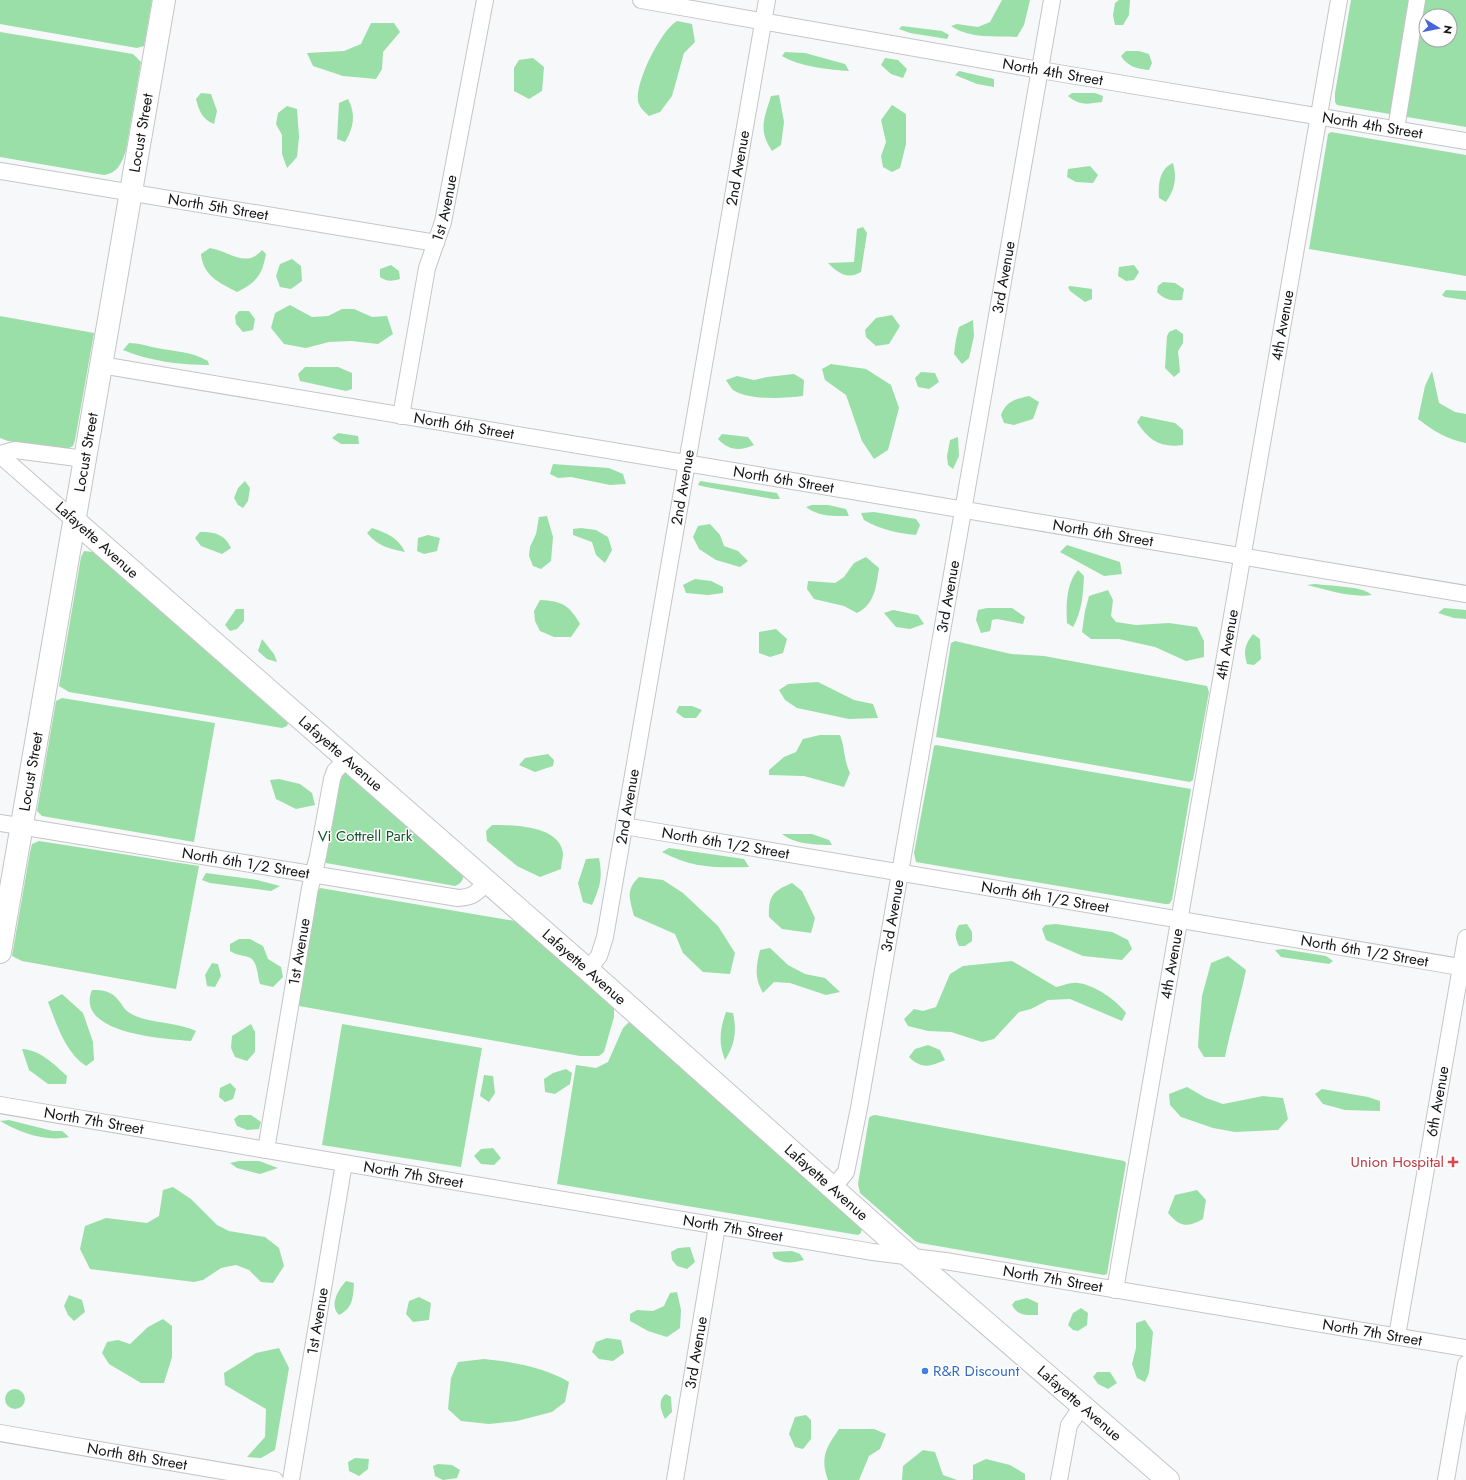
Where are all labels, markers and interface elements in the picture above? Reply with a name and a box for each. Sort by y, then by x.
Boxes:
north arrow [1418,8,1458,48]
text: N [1439,24,1456,35]
street label: North 4th Street [1001,53,1105,91]
street label: Locust Street [123,91,159,174]
street label: North 4th Street [1320,106,1425,145]
street label: 2nd Avenue [721,128,755,208]
street label: 1st Avenue [426,173,463,244]
street label: North 5th Street [166,188,270,226]
street label: 3rd Avenue [987,239,1021,315]
street label: 4th Avenue [1266,288,1299,363]
street label: North 6th Street [412,407,516,445]
street label: Locust Street [68,411,104,494]
street label: 2nd Avenue [665,448,700,527]
street label: North 6th Street [732,460,836,499]
street label: Lafayette Avenue [50,496,144,584]
street label: North 6th Street [1051,514,1155,552]
street label: 3rd Avenue [931,558,965,635]
street label: 4th Avenue [1210,607,1244,682]
street label: Lafayette Avenue [294,710,388,797]
street label: Locust Street [13,730,49,813]
street label: 2nd Avenue [610,767,645,846]
street label: North 6th 1/2 Street [660,822,791,865]
park label: Vi Cottrell Park [318,825,413,847]
street label: North 6th 1/2 Street [180,842,312,885]
street label: North 6th 1/2 Street [980,875,1111,919]
street label: 3rd Avenue [875,878,910,954]
street label: 1st Avenue [283,916,316,987]
street label: Lafayette Avenue [537,924,631,1010]
street label: 4th Avenue [1155,926,1189,1001]
street label: North 6th 1/2 Street [1299,929,1430,973]
street label: 6th Avenue [1421,1064,1455,1139]
street label: North 7th Street [42,1102,146,1140]
street label: Lafayette Avenue [780,1139,873,1226]
place label: Union Hospital [1351,1151,1444,1173]
street label: North 7th Street [362,1155,465,1194]
marker: Union Hospital [1447,1156,1459,1168]
street label: North 7th Street [681,1209,785,1248]
street label: North 7th Street [1001,1260,1105,1298]
street label: 1st Avenue [301,1286,334,1356]
street label: North 7th Street [1321,1313,1424,1352]
street label: 3rd Avenue [679,1315,713,1391]
place label: R&R Discount [933,1360,1020,1382]
street label: Lafayette Avenue [1032,1360,1127,1447]
marker: R&R Discount [920,1366,930,1376]
street label: North 8th Street [85,1437,189,1476]

